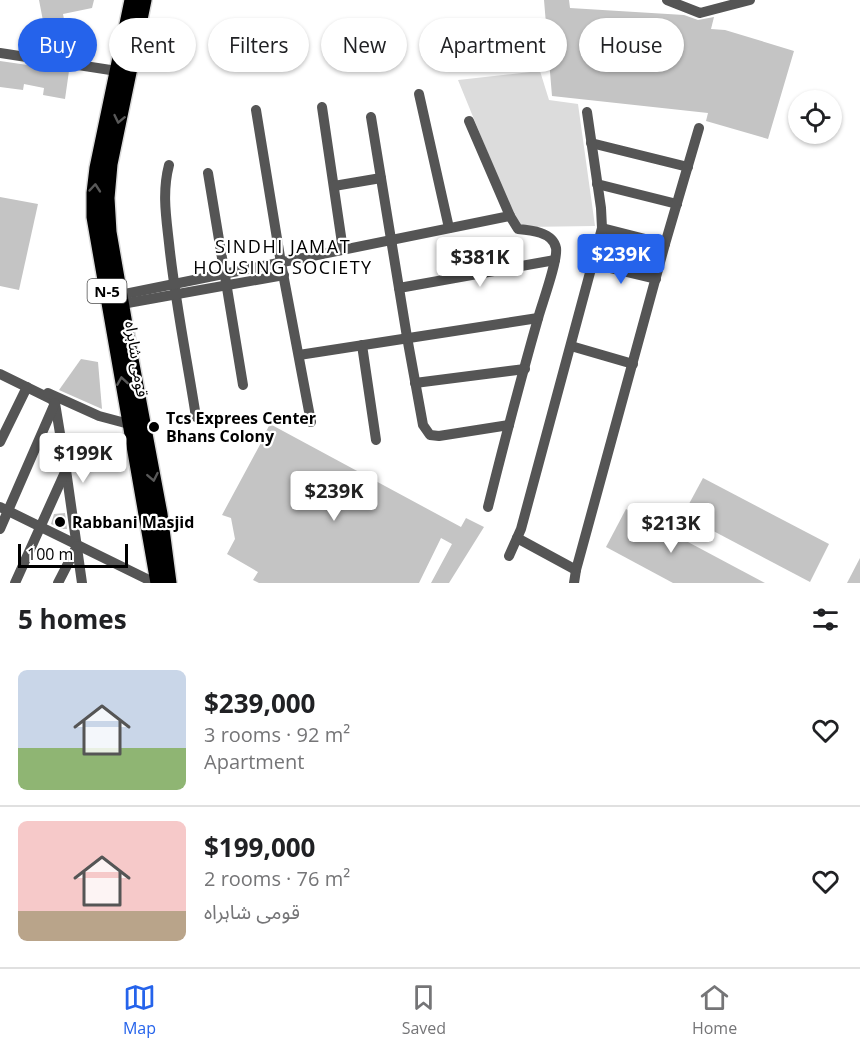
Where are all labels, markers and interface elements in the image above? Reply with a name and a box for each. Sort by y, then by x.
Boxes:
chip: Buy [18,18,97,72]
chip: Rent [109,18,196,72]
chip: Filters [208,18,309,72]
chip: New [321,18,407,72]
chip: Apartment [419,18,567,72]
chip: House [579,18,684,72]
map controls [788,90,842,144]
button: locate [788,90,842,144]
one-way arrow [113,114,126,124]
one-way arrow [88,184,101,193]
district label: SINDHI JAMAT HOUSING SOCIETY [193,234,373,279]
pin: $239K [579,234,663,285]
pin: $381K [438,237,522,288]
text: $239K [591,240,651,267]
text: $381K [450,243,510,270]
road number: N-5 [88,279,126,303]
street label: قومی شاہراہ [120,319,154,399]
one-way arrow [116,376,129,386]
place label: Tcs Exprees Center Bhans Colony [166,407,316,447]
marker: Tcs Exprees Center Bhans Colony [147,420,161,434]
pin: $199K [41,433,125,484]
text: $199K [53,439,113,466]
one-way arrow [146,471,159,481]
pin: $239K [292,471,376,522]
text: $239K [304,477,364,504]
pin: $213K [629,503,713,554]
text: $213K [641,509,701,536]
place label: Rabbani Masjid [72,511,194,533]
marker: Rabbani Masjid [53,515,67,529]
scale bar [18,541,128,568]
text: 100 m [27,543,73,565]
text: 5 homes [18,601,127,637]
icon: filters [809,603,842,636]
text: $239,000 [204,685,315,721]
icon: home [66,694,138,766]
icon: heart [809,714,842,747]
text: 3 rooms · 92 m² [204,721,350,748]
text: Apartment [204,748,304,775]
text: $199,000 [204,829,315,865]
icon: home [66,845,138,917]
text: 2 rooms · 76 m² [204,865,350,892]
icon: heart [809,865,842,898]
text: قومی شاہراہ [204,898,300,925]
tab: Map [123,981,156,1039]
tab: Saved [402,981,446,1039]
tab: Home [692,981,737,1039]

